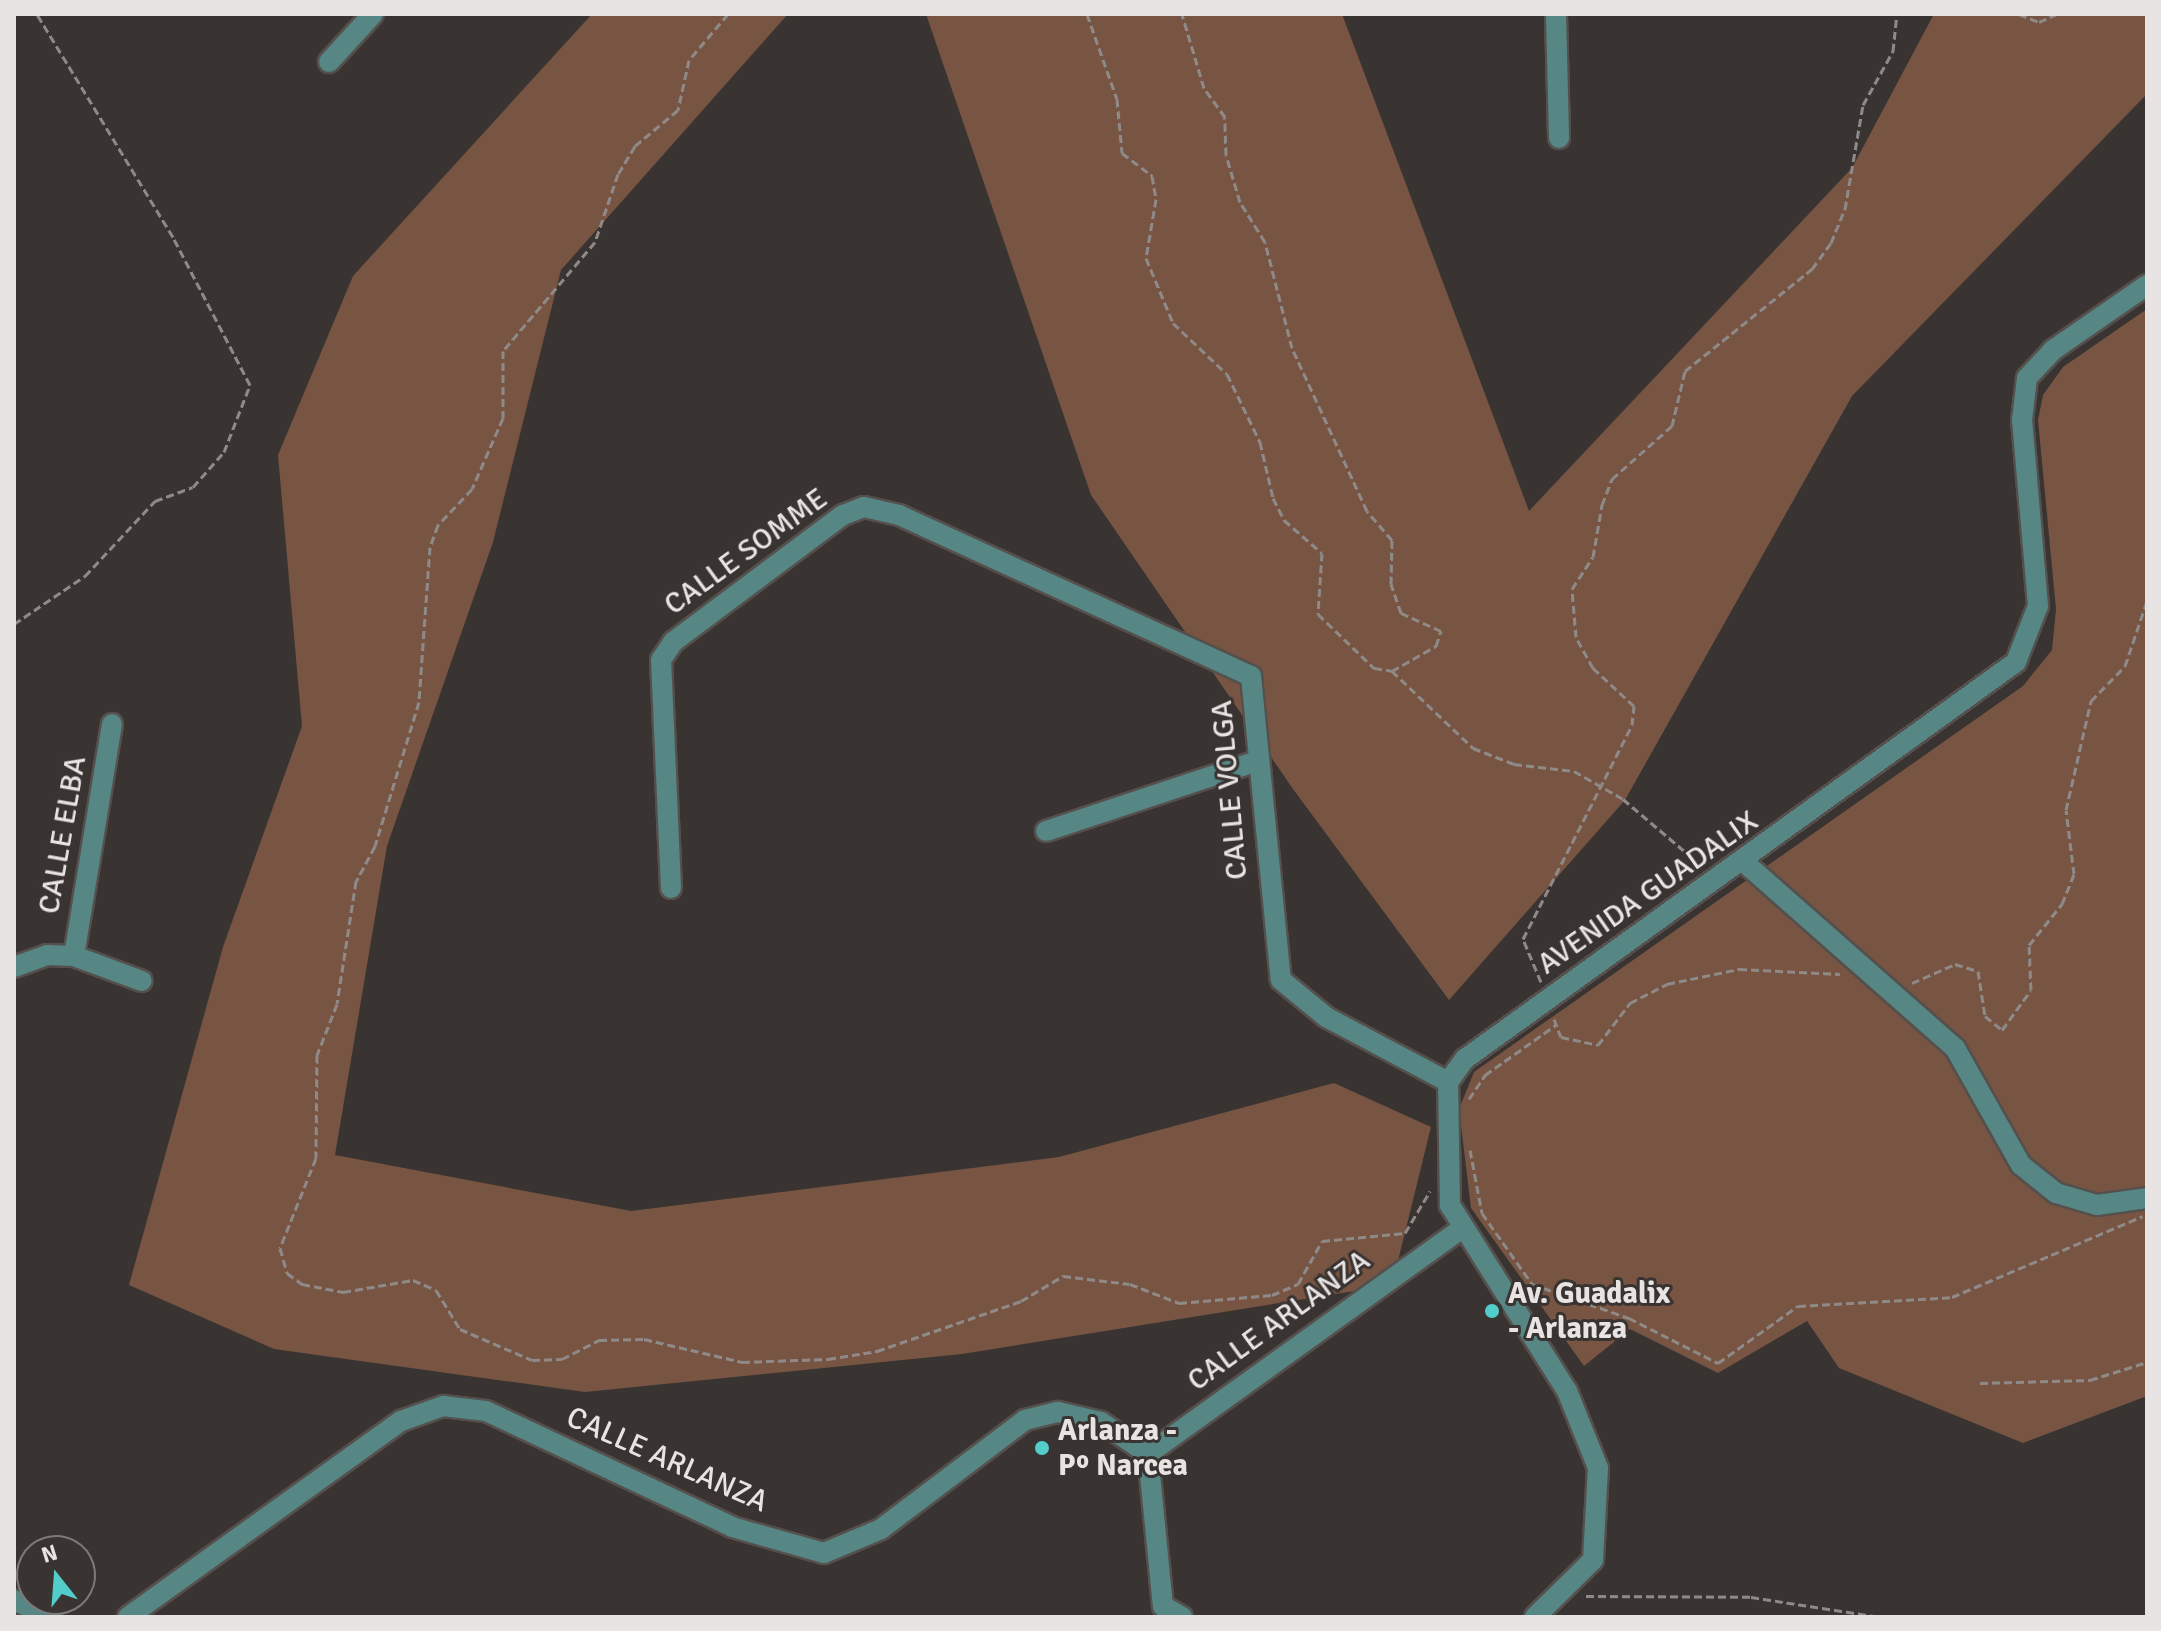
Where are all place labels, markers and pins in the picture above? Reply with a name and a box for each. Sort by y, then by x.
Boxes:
place label: Av. Guadalix - Arlanza [1508,1276,1670,1346]
marker: Av. Guadalix - Arlanza [1483,1302,1501,1320]
place label: Arlanza - Pº Narcea [1058,1413,1188,1484]
marker: Arlanza - Pº Narcea [1033,1439,1051,1457]

